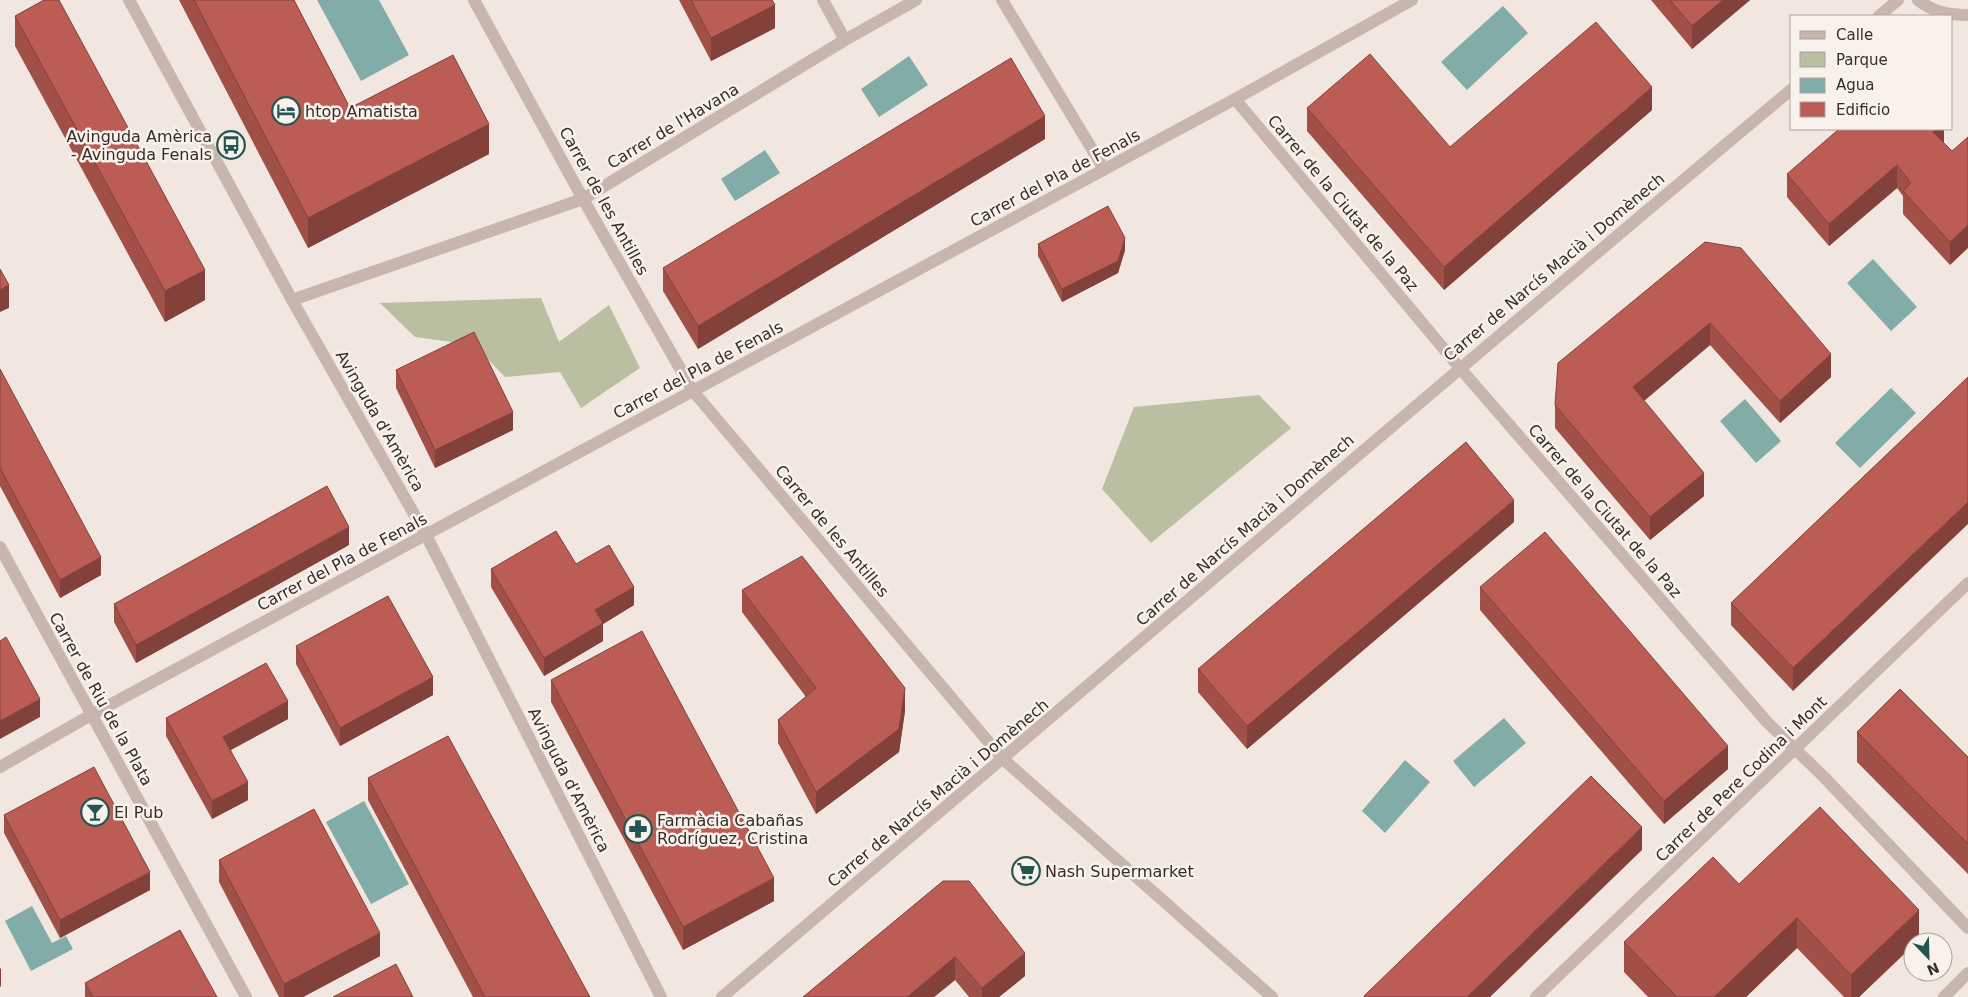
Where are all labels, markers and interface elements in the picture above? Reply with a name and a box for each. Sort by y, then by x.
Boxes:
legend [1790,15,1953,130]
text: Calle [1836,26,1873,44]
text: Parque [1836,51,1888,69]
text: Agua [1836,76,1874,94]
street label: Carrer de l'Havana [604,79,742,173]
hotel icon: htop Amatista [271,96,301,126]
text: Edificio [1836,101,1890,119]
place label: htop Amatista [305,102,418,121]
street label: Carrer de la Ciutat de la Paz [1264,111,1422,295]
street label: Carrer de les Antilles [555,124,653,278]
street label: Carrer del Pla de Fenals [967,125,1143,231]
place label: Avinguda Amèrica - Avinguda Fenals [67,127,212,164]
bus stop icon: Avinguda Amèrica - Avinguda Fenals [216,130,246,160]
street label: Carrer de Narcís Macià i Domènech [1440,169,1668,365]
street label: Carrer del Pla de Fenals [610,317,786,423]
street label: Avinguda d'Amèrica [332,347,428,495]
street label: Carrer de la Ciutat de la Paz [1524,420,1686,602]
street label: Carrer de Narcís Macià i Domènech [1132,430,1358,630]
street label: Carrer de les Antilles [771,461,893,601]
street label: Carrer del Pla de Fenals [254,509,430,615]
street label: Carrer de Riu de la Plata [45,609,157,789]
street label: Carrer de Pere Codina i Mont [1652,692,1830,866]
street label: Carrer de Narcís Macià i Domènech [824,695,1052,891]
street label: Avinguda d'Amèrica [524,704,614,856]
bar icon: El Pub [80,797,110,827]
place label: El Pub [114,803,163,822]
place label: Farmàcia Cabañas Rodríguez, Cristina [657,811,808,848]
pharmacy icon: Farmàcia Cabañas Rodríguez, Cristina [623,814,653,844]
supermarket icon: Nash Supermarket [1011,856,1041,886]
place label: Nash Supermarket [1045,862,1194,881]
north arrow [1903,932,1953,982]
text: N [1925,959,1942,979]

